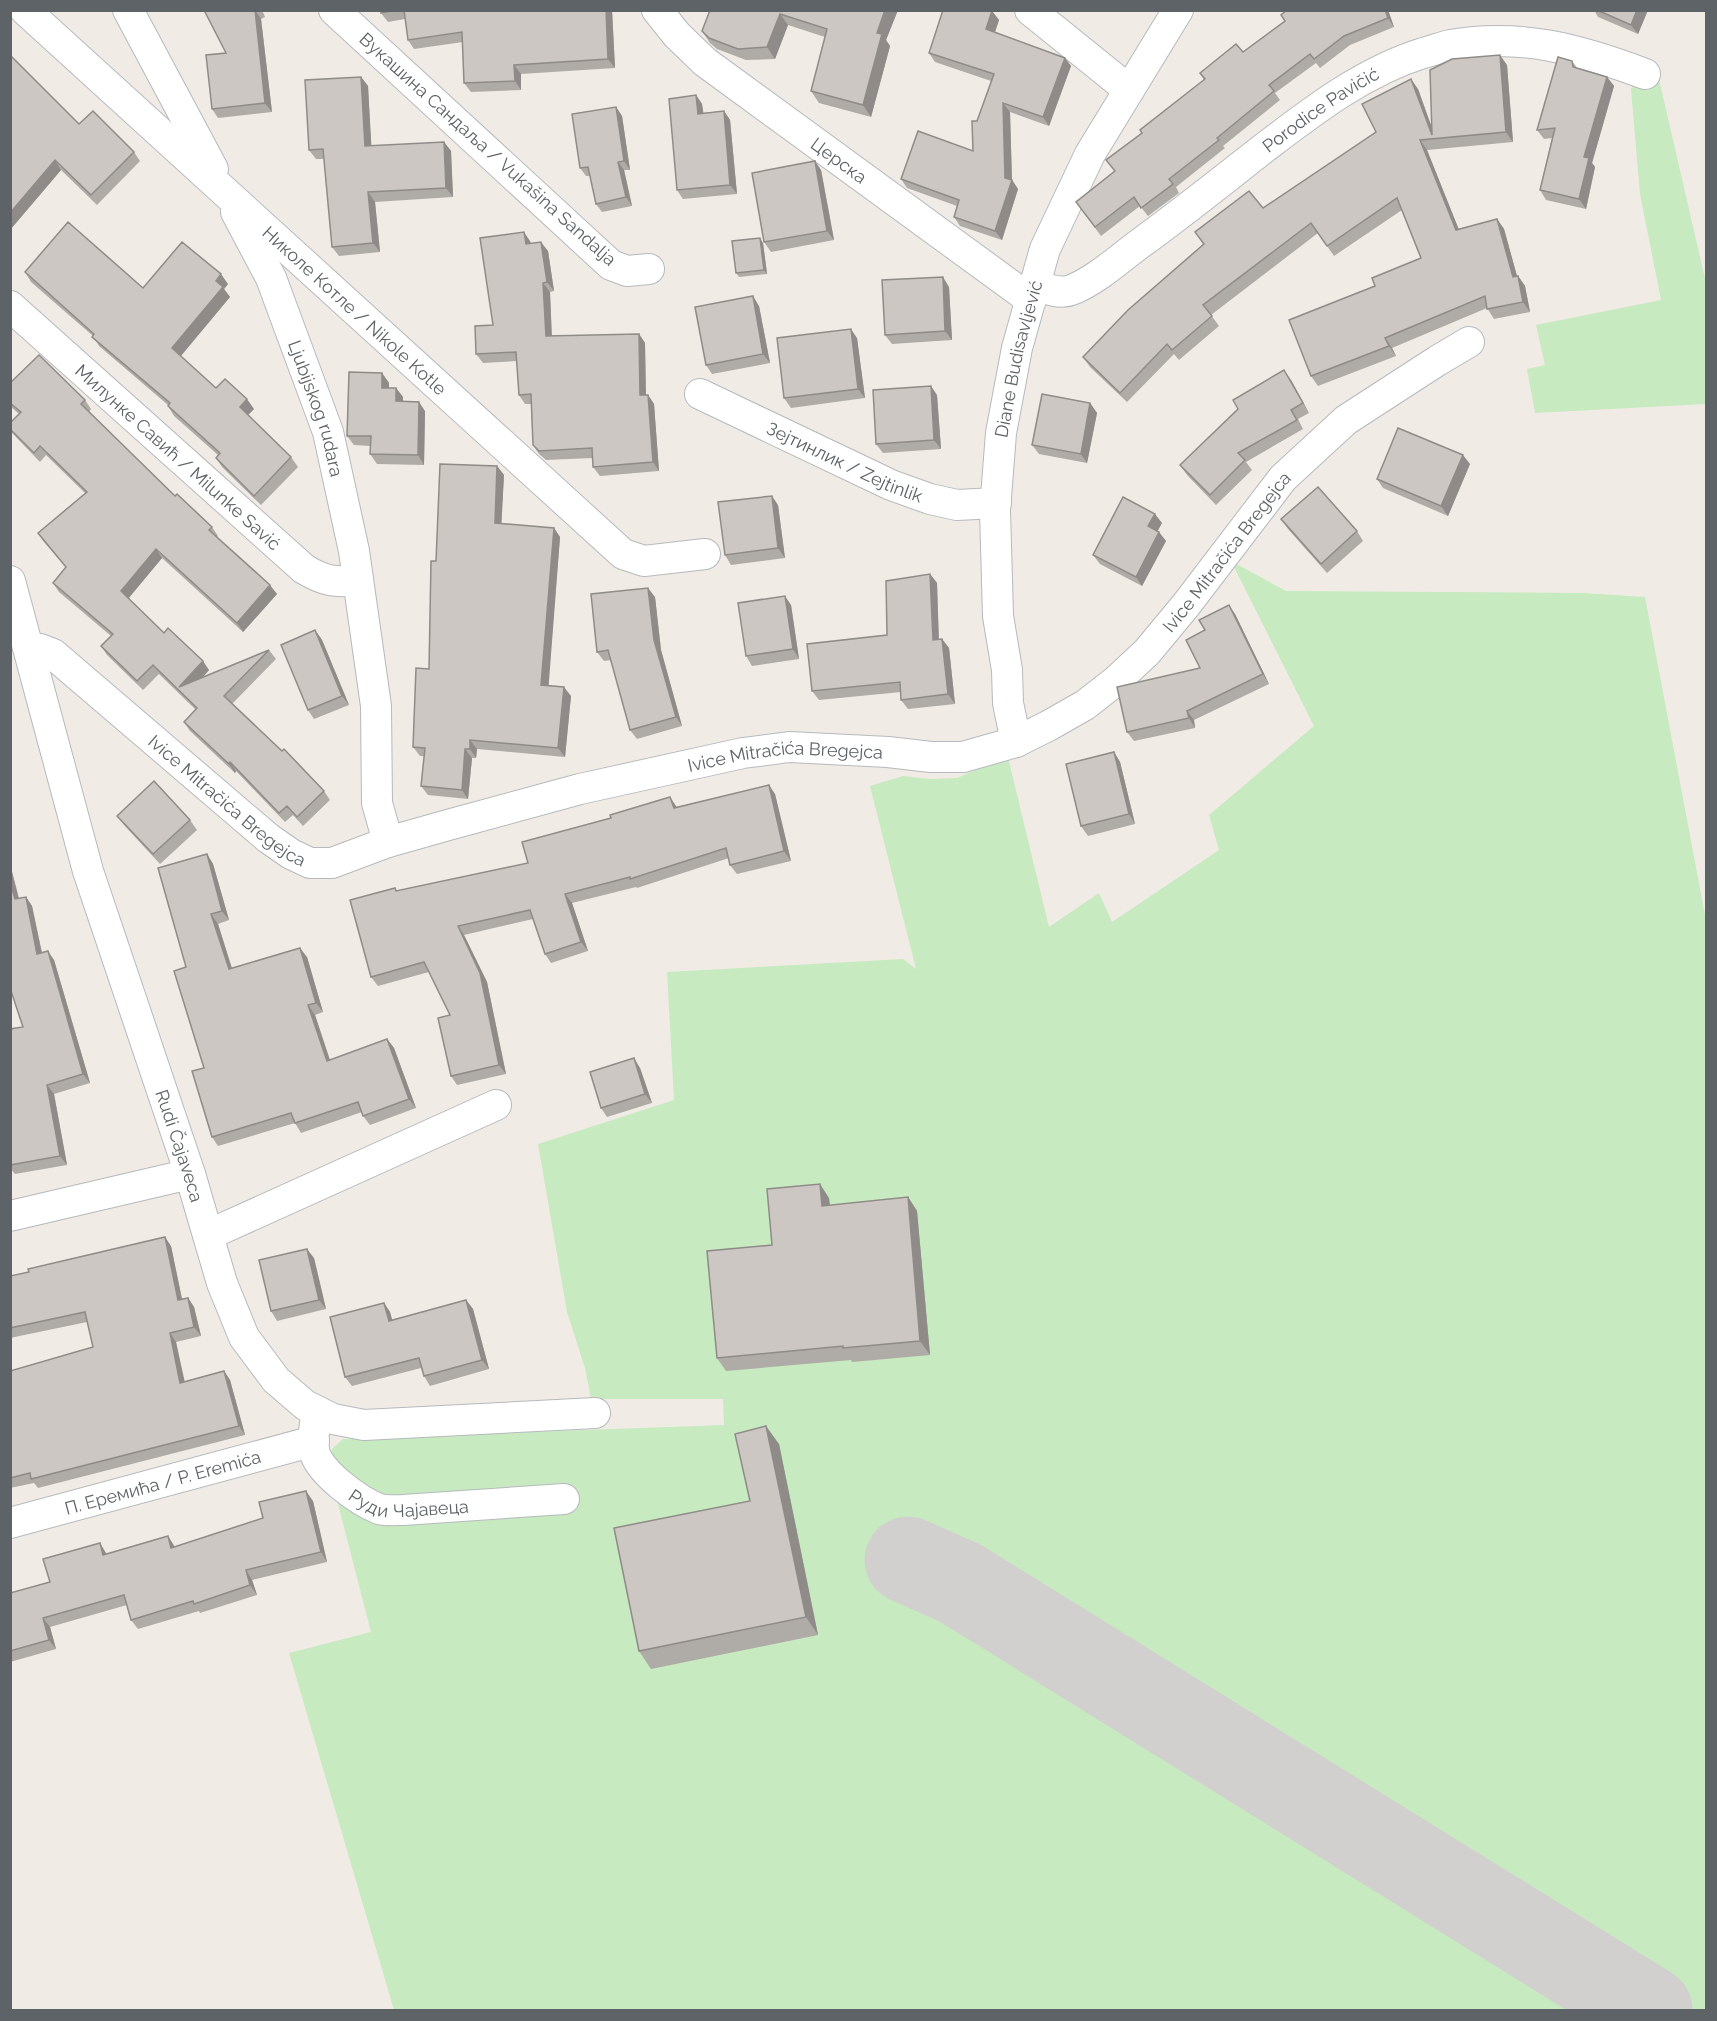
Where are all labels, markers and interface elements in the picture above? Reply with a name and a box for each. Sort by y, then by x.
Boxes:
street label: Вукашина Сандаља / Vukašina Sandalja [355,28,621,270]
street label: Porodice Pavičić [1258,62,1382,156]
street label: Церска [807,133,871,187]
street label: Николе Котле / Nikole Kotle [259,221,451,399]
street label: Diane Budisavljević [990,278,1046,439]
street label: Ljubijskog rudara [284,337,348,479]
street label: Милунке Савић / Milunke Savić [72,359,285,554]
street label: Зејтинлик / Zejtinlik [764,417,926,506]
street label: Ivice Mitračića Bregejca [1158,466,1294,636]
street label: Ivice Mitračića Bregejca [144,730,309,870]
street label: Ivice Mitračića Bregejca [686,736,884,775]
street label: Rudi Čajaveca [152,1087,208,1204]
street label: П. Еремића / P. Eremića [62,1445,263,1518]
street label: Руди Чајавеца [345,1484,469,1521]

